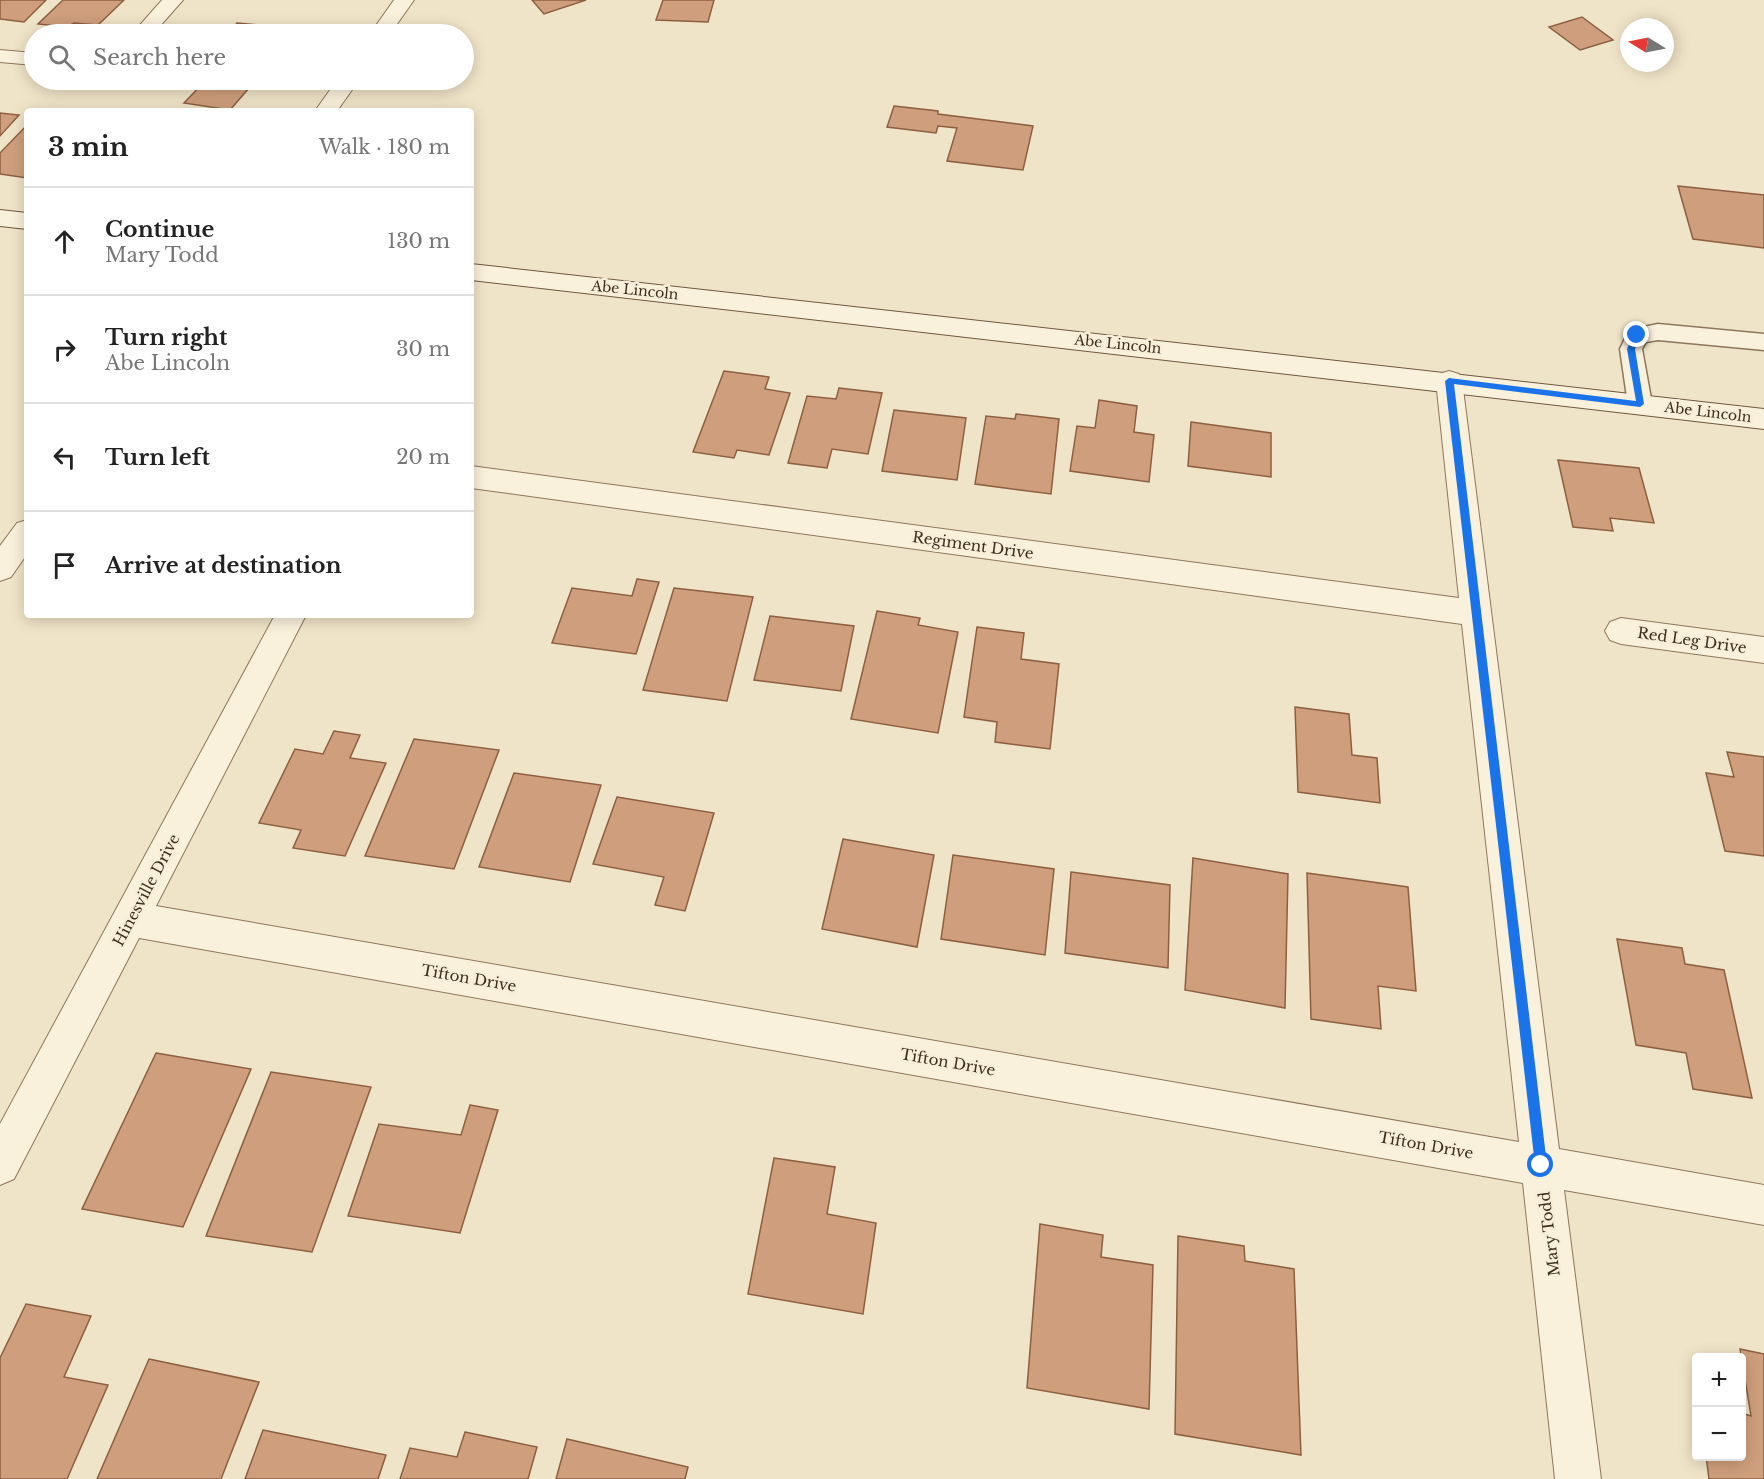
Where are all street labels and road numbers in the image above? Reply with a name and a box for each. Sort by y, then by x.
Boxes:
street label: Abe Lincoln [590,276,680,304]
street label: Abe Lincoln [1073,330,1163,358]
street label: Abe Lincoln [1663,398,1753,426]
street label: Regiment Drive [911,527,1035,563]
street label: Red Leg Drive [1636,623,1748,657]
street label: Hinesville Drive [108,831,184,949]
street label: Tifton Drive [420,960,518,996]
street label: Tifton Drive [899,1044,997,1080]
street label: Tifton Drive [1377,1127,1475,1163]
street label: Mary Todd [1534,1191,1564,1277]

